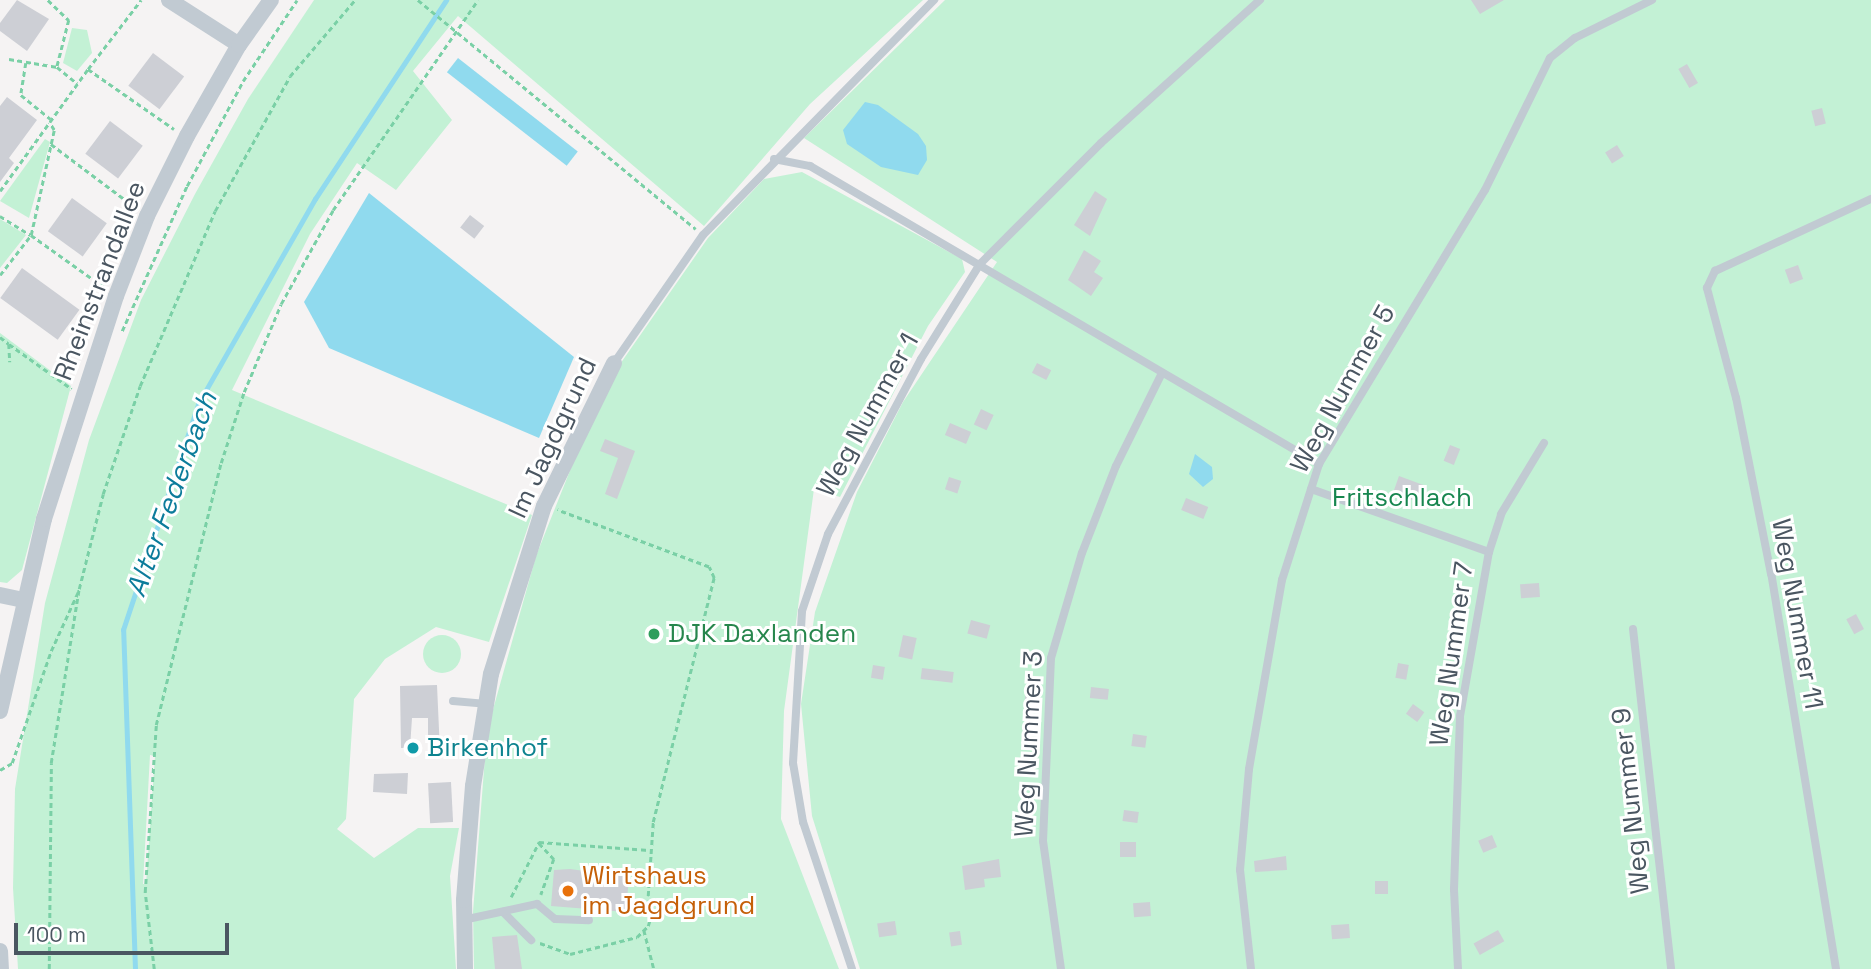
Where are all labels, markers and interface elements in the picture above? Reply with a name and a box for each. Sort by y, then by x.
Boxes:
street label: Rheinstrandallee [48,177,152,385]
street label: Weg Nummer 5 [1284,300,1402,478]
street label: Weg Nummer 1 [810,328,926,502]
street label: Im Jagdgrund [502,353,604,523]
water label: Alter Federbach [118,387,224,601]
park label: Fritschlach [1332,482,1472,514]
street label: Weg Nummer 11 [1765,516,1829,712]
street label: Weg Nummer 7 [1424,560,1480,748]
place label: DJK Daxlanden [668,618,856,650]
marker: DJK Daxlanden [646,626,662,642]
street label: Weg Nummer 3 [1009,650,1049,838]
street label: Weg Nummer 9 [1606,706,1656,896]
place label: Birkenhof [427,732,548,764]
marker: Birkenhof [405,740,421,756]
place label: Wirtshaus im Jagdgrund [582,860,755,922]
marker: Wirtshaus im Jagdgrund [560,883,576,899]
scale bar [18,909,233,953]
text: 100 m [27,921,86,948]

